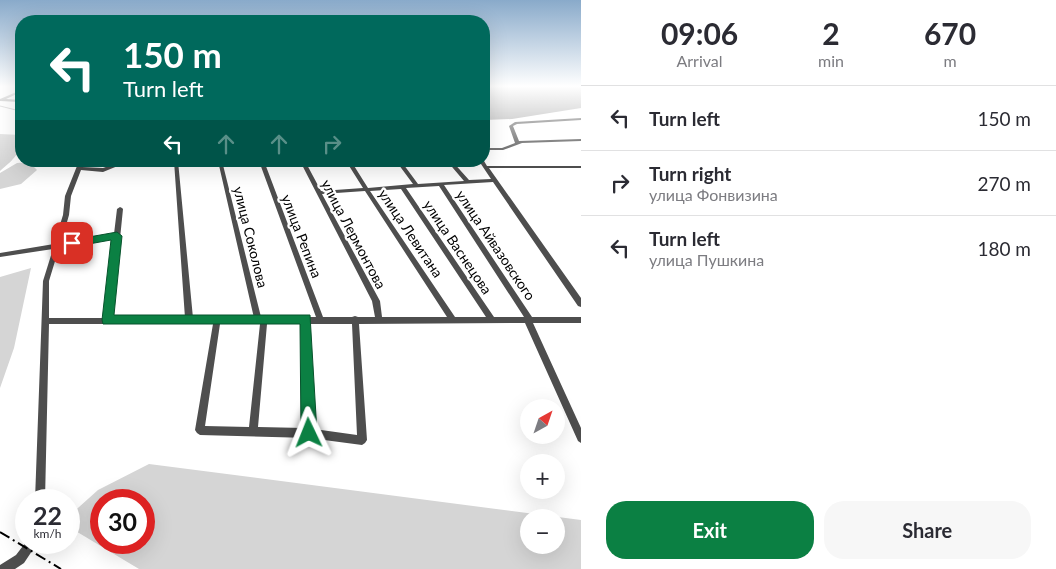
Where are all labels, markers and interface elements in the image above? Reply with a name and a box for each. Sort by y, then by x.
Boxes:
text: 09:06 [661,15,738,51]
text: 2 [822,15,840,51]
text: 670 [924,15,976,51]
text: 150 m [123,33,222,75]
icon: left [40,35,105,100]
text: Arrival [676,51,723,70]
text: min [818,51,844,70]
text: m [943,51,957,70]
text: Turn left [123,75,204,102]
icon: left [606,104,634,132]
text: Turn left [649,107,720,130]
text: 150 m [977,107,1031,130]
icon: left [159,130,187,158]
icon: ahead [212,130,240,158]
icon: ahead [265,130,293,158]
icon: right [318,130,346,158]
text: Turn right [649,162,731,185]
icon: right [606,169,634,197]
text: 270 m [977,172,1031,195]
street label: улица Лермонтова [318,176,390,292]
street label: улица Соколова [230,185,272,289]
text: улица Фонвизина [649,185,778,204]
street label: улица Левитана [375,186,447,280]
street label: улица Айвазовского [453,187,539,303]
street label: улица Репина [278,192,326,280]
street label: улица Васнецова [420,197,496,297]
pin [51,222,93,264]
text: Turn left [649,227,720,250]
icon: arrive [58,229,86,257]
icon: left [606,234,634,262]
text: 180 m [977,237,1031,260]
text: улица Пушкина [649,250,764,269]
north arrow [520,399,565,444]
map controls [520,399,565,554]
position arrow [282,406,334,458]
button: + [520,454,565,499]
speed limit sign: 30 [90,489,155,554]
text: 22 [33,500,62,530]
button: Exit [606,501,814,559]
button: Share [824,501,1031,559]
button: − [520,509,565,554]
text: km/h [33,526,62,541]

